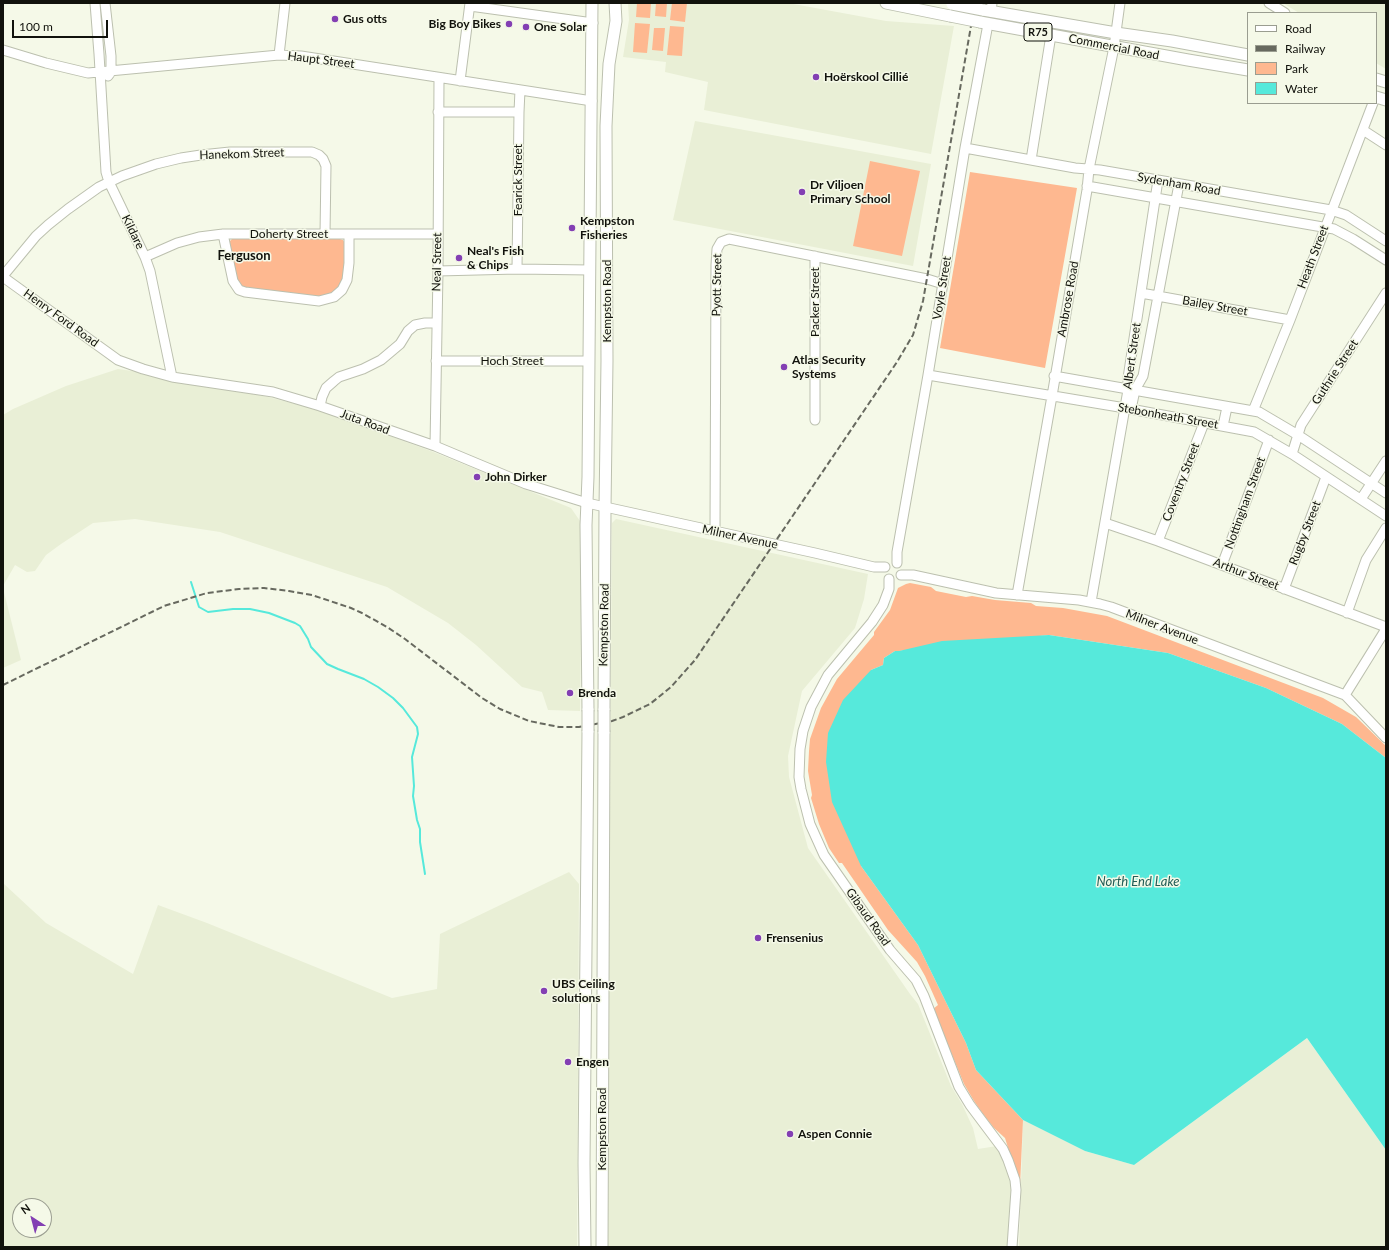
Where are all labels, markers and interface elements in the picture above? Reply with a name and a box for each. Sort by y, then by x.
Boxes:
scale bar [14,12,110,38]
place label: Gus otts [343,12,387,26]
legend [1247,12,1377,104]
marker: Gus otts [330,14,340,24]
place label: Big Boy Bikes [429,17,501,31]
text: 100 m [19,19,53,34]
marker: Big Boy Bikes [504,19,514,29]
place label: One Solar [534,20,587,34]
text: Road [1285,21,1312,36]
marker: One Solar [521,22,531,32]
road number: R75 [1024,23,1052,41]
street label: Commercial Road [1067,31,1161,63]
text: Railway [1285,41,1325,56]
street label: Haupt Street [287,49,355,71]
text: Park [1285,61,1308,76]
place label: Hoërskool Cillié [824,70,908,84]
marker: Hoërskool Cillié [811,72,821,82]
text: Water [1285,81,1318,96]
street label: Fearick Street [511,144,525,216]
street label: Hanekom Street [199,145,285,163]
street label: Sydenham Road [1136,170,1222,198]
place label: Dr Viljoen Primary School [810,178,891,206]
marker: Dr Viljoen Primary School [797,187,807,197]
street label: Kildare [118,212,148,252]
place label: Kempston Fisheries [580,214,634,242]
marker: Kempston Fisheries [567,223,577,233]
street label: Heath Street [1294,223,1332,291]
street label: Doherty Street [250,227,328,241]
street label: Neal Street [429,232,445,292]
place label: Neal's Fish & Chips [467,244,524,272]
district label: Ferguson [217,248,271,264]
marker: Neal's Fish & Chips [454,253,464,263]
street label: Pyott Street [709,253,725,317]
street label: Voyle Street [930,255,954,321]
street label: Kempston Road [600,259,614,343]
street label: Ambrose Road [1054,260,1082,338]
street label: Packer Street [808,267,822,337]
street label: Henry Ford Road [21,286,101,350]
street label: Bailey Street [1181,293,1249,319]
street label: Albert Street [1120,322,1144,390]
street label: Guthrie Street [1309,337,1361,407]
place label: Atlas Security Systems [792,353,866,381]
street label: Hoch Street [481,354,543,368]
marker: Atlas Security Systems [779,362,789,372]
street label: Stebonheath Street [1117,400,1219,432]
street label: Juta Road [338,406,392,438]
street label: Coventry Street [1159,441,1203,523]
street label: Nottingham Street [1222,455,1268,551]
place label: John Dirker [485,470,547,484]
marker: John Dirker [472,472,482,482]
street label: Rugby Street [1286,499,1324,567]
street label: Milner Avenue [701,522,779,552]
street label: Arthur Street [1211,555,1281,593]
street label: Kempston Road [596,583,612,667]
street label: Milner Avenue [1123,606,1201,648]
place label: Brenda [578,686,616,700]
marker: Brenda [565,688,575,698]
water label: North End Lake [1097,874,1179,890]
street label: Gibaud Road [843,885,893,949]
place label: Frensenius [766,931,823,945]
marker: Frensenius [753,933,763,943]
place label: UBS Ceiling solutions [552,977,615,1005]
marker: UBS Ceiling solutions [539,986,549,996]
place label: Engen [576,1055,609,1069]
marker: Engen [563,1057,573,1067]
street label: Kempston Road [595,1087,609,1171]
place label: Aspen Connie [798,1127,872,1141]
marker: Aspen Connie [785,1129,795,1139]
north arrow [12,1198,52,1238]
text: N [18,1201,32,1216]

